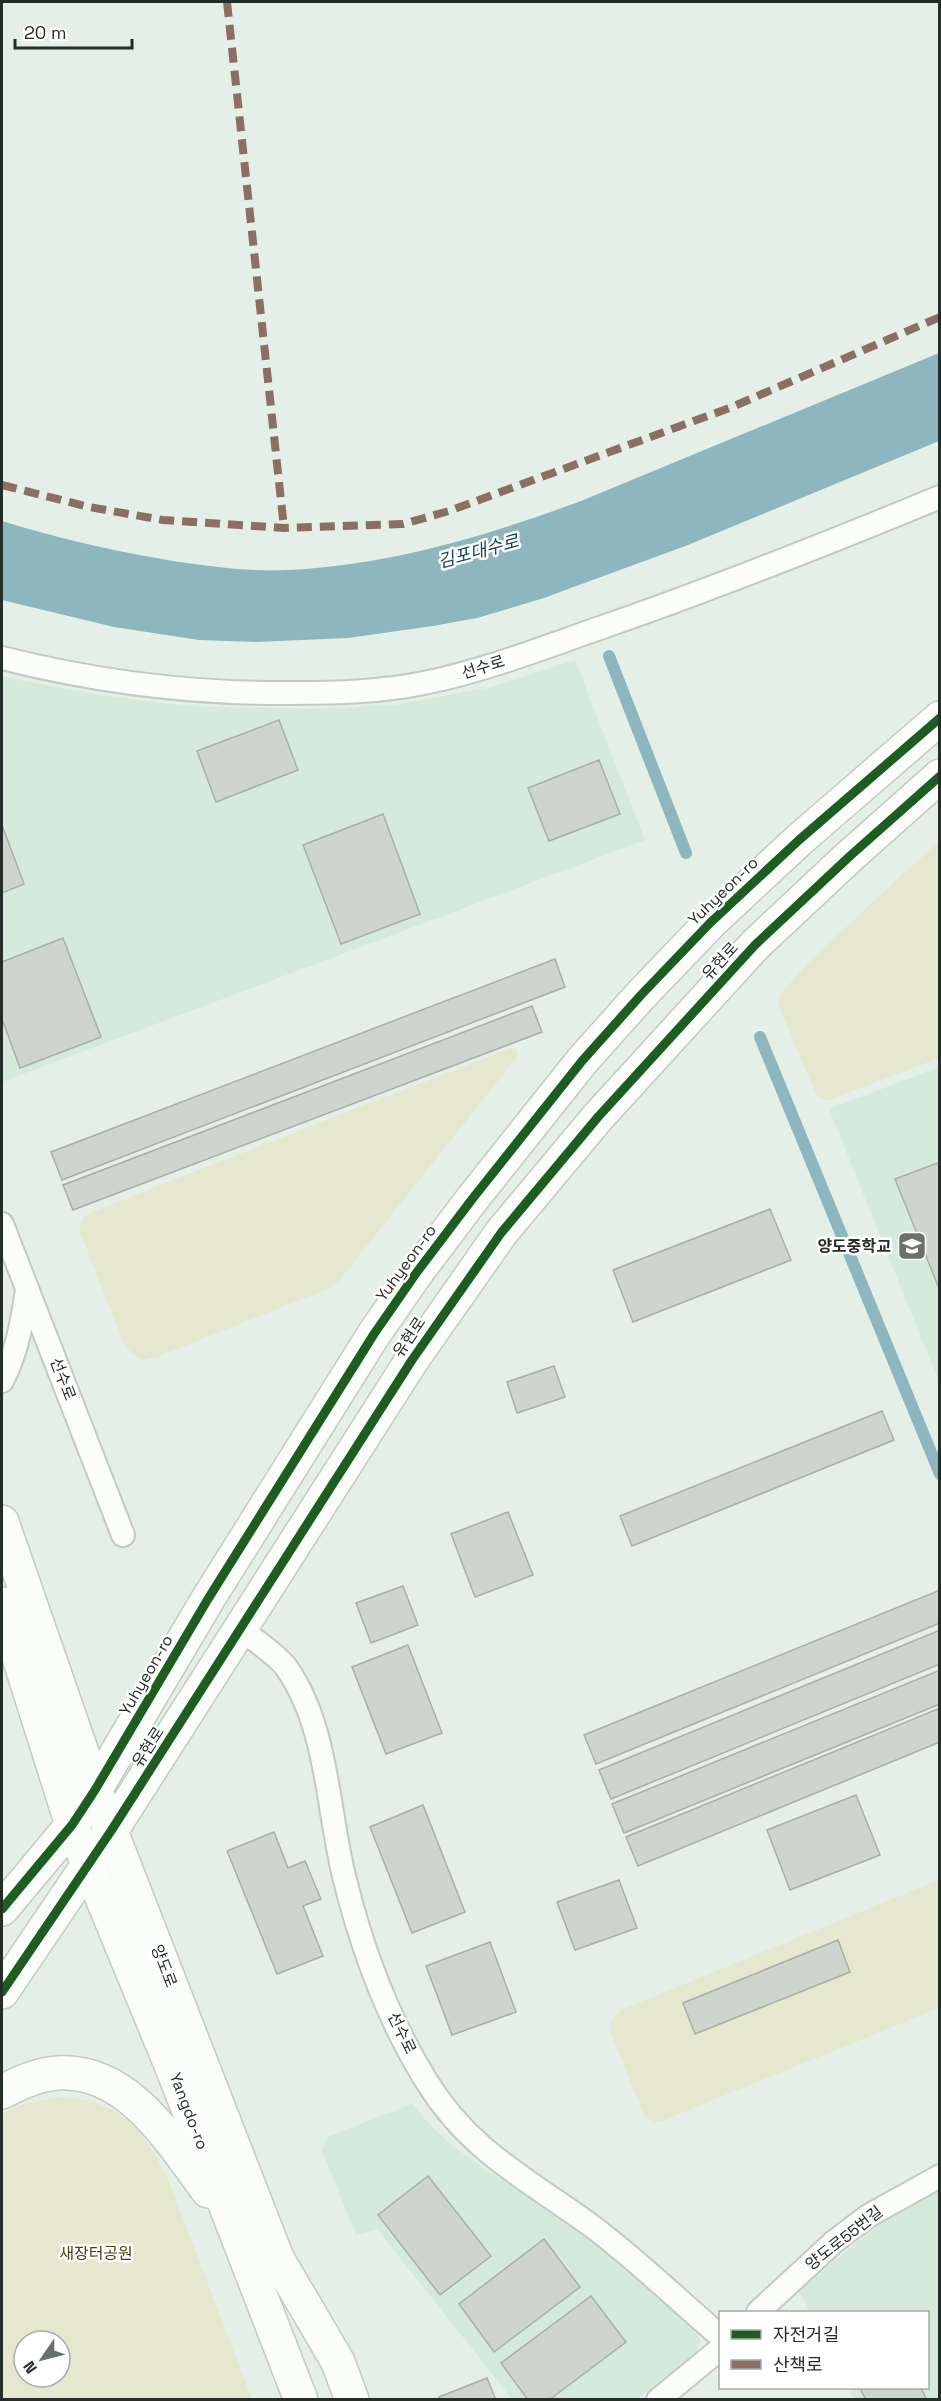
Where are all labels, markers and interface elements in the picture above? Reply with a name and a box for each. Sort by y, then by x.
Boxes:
scale bar [15,12,132,50]
text: 20 m [24,21,67,44]
water label: 김포대수로 [435,529,522,573]
street label: 선수로 [459,650,507,683]
street label: Yuhyeon-ro [683,852,763,930]
street label: 유현로 [697,937,743,984]
street label: Yuhyeon-ro [371,1220,441,1306]
school or university icon: 양도중학교 [896,1230,928,1262]
place label: 양도중학교 [817,1236,891,1257]
street label: 유현로 [388,1313,430,1361]
street label: 선수로 [45,1355,81,1404]
street label: Yuhyeon-ro [114,1631,178,1719]
street label: 유현로 [127,1723,169,1771]
street label: 양도로 [146,1942,182,1991]
street label: 선수로 [383,2009,421,2058]
street label: Yangdo-ro [165,2069,213,2153]
street label: 양도로55번길 [801,2201,887,2275]
park label: 새장터공원 [59,2243,133,2264]
legend [719,2311,929,2389]
text: 자전거길 [773,2323,839,2346]
north arrow [12,2329,72,2389]
text: 산책로 [773,2353,823,2376]
text: N [18,2357,42,2378]

